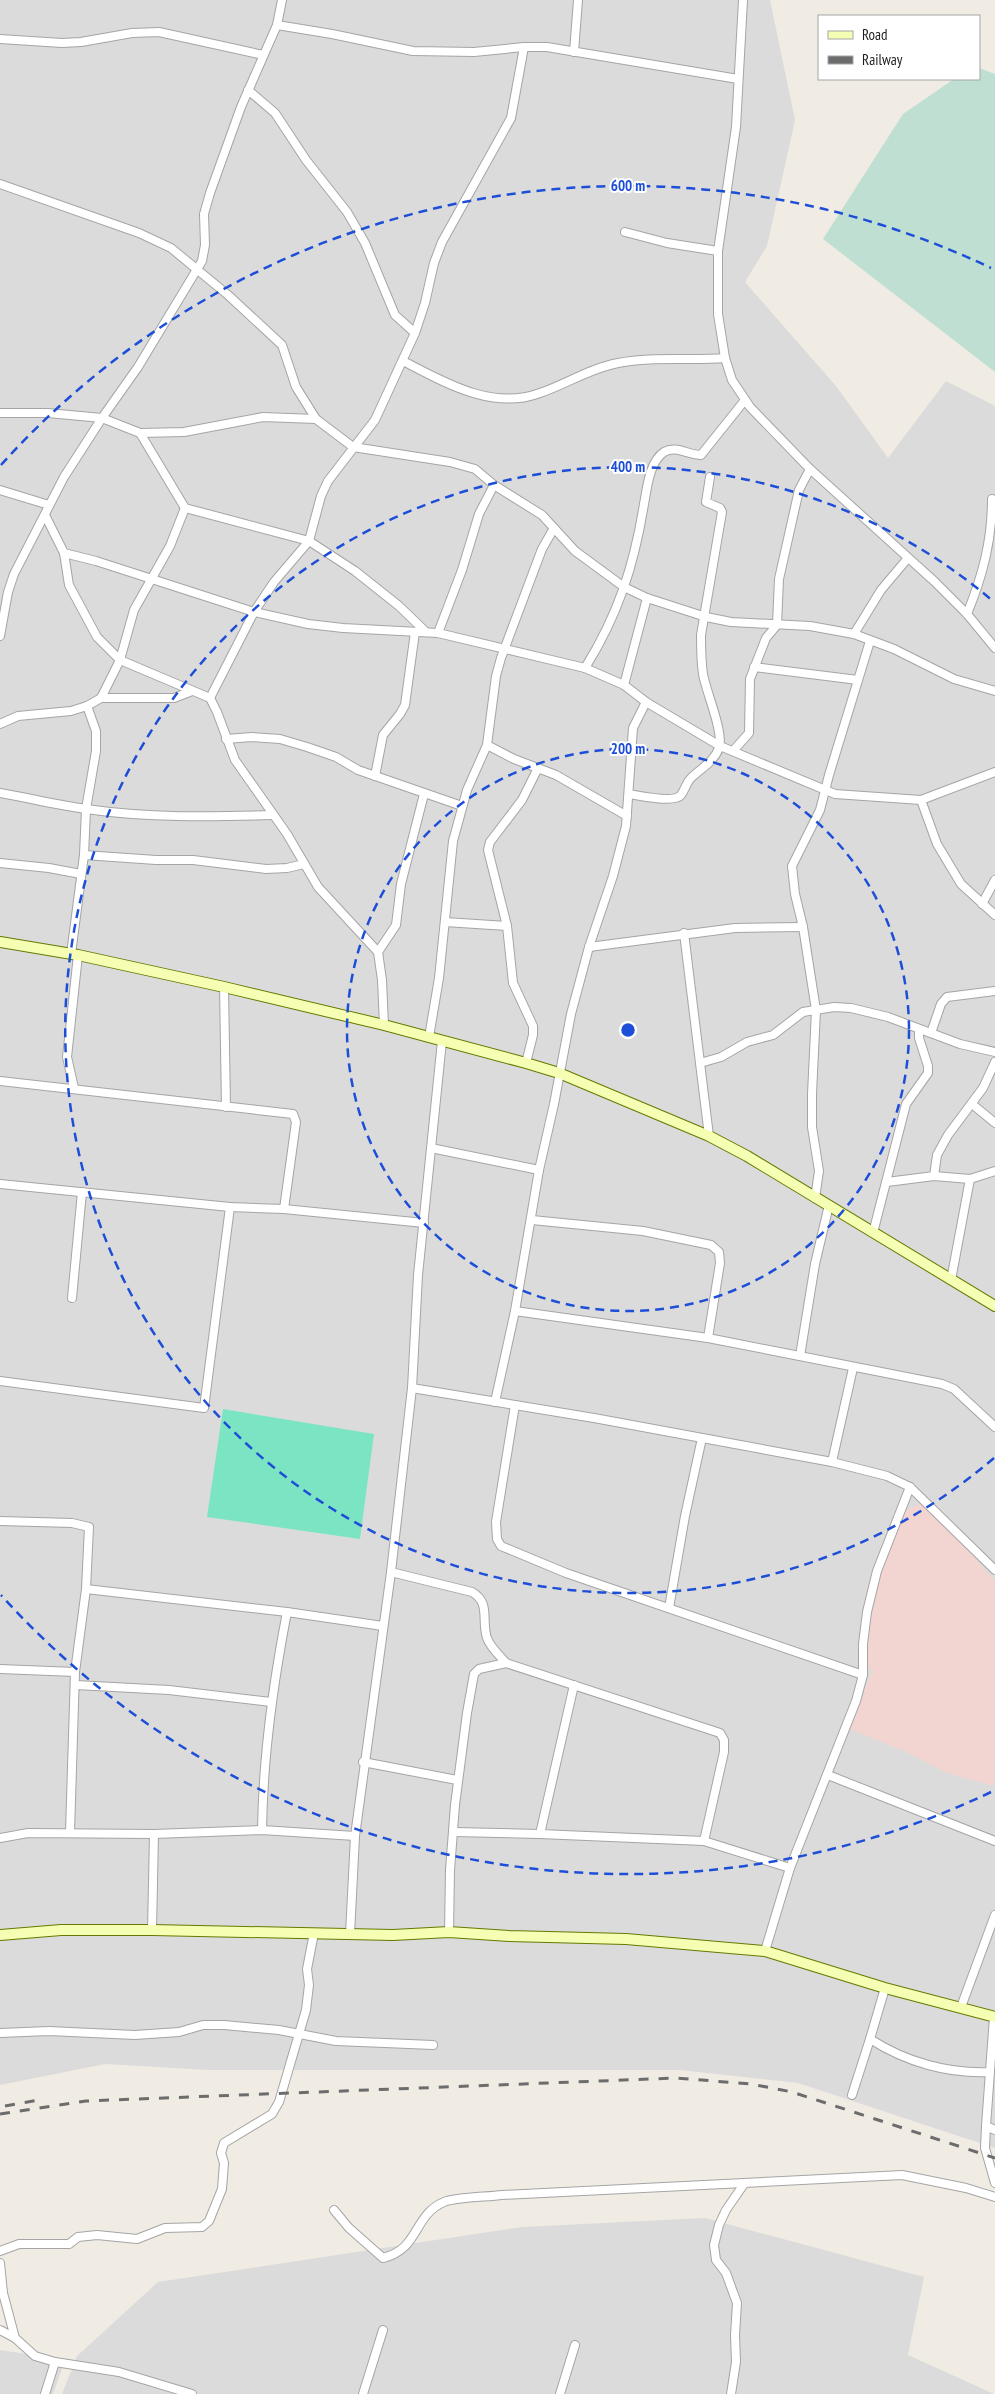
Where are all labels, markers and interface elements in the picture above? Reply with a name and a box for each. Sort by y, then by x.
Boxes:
legend [818,15,980,80]
text: Road [862,25,888,44]
text: Railway [862,50,903,69]
text: 600 m [611,176,645,195]
text: 400 m [611,457,645,476]
text: 200 m [611,739,645,758]
centre of rings [619,1021,637,1039]

